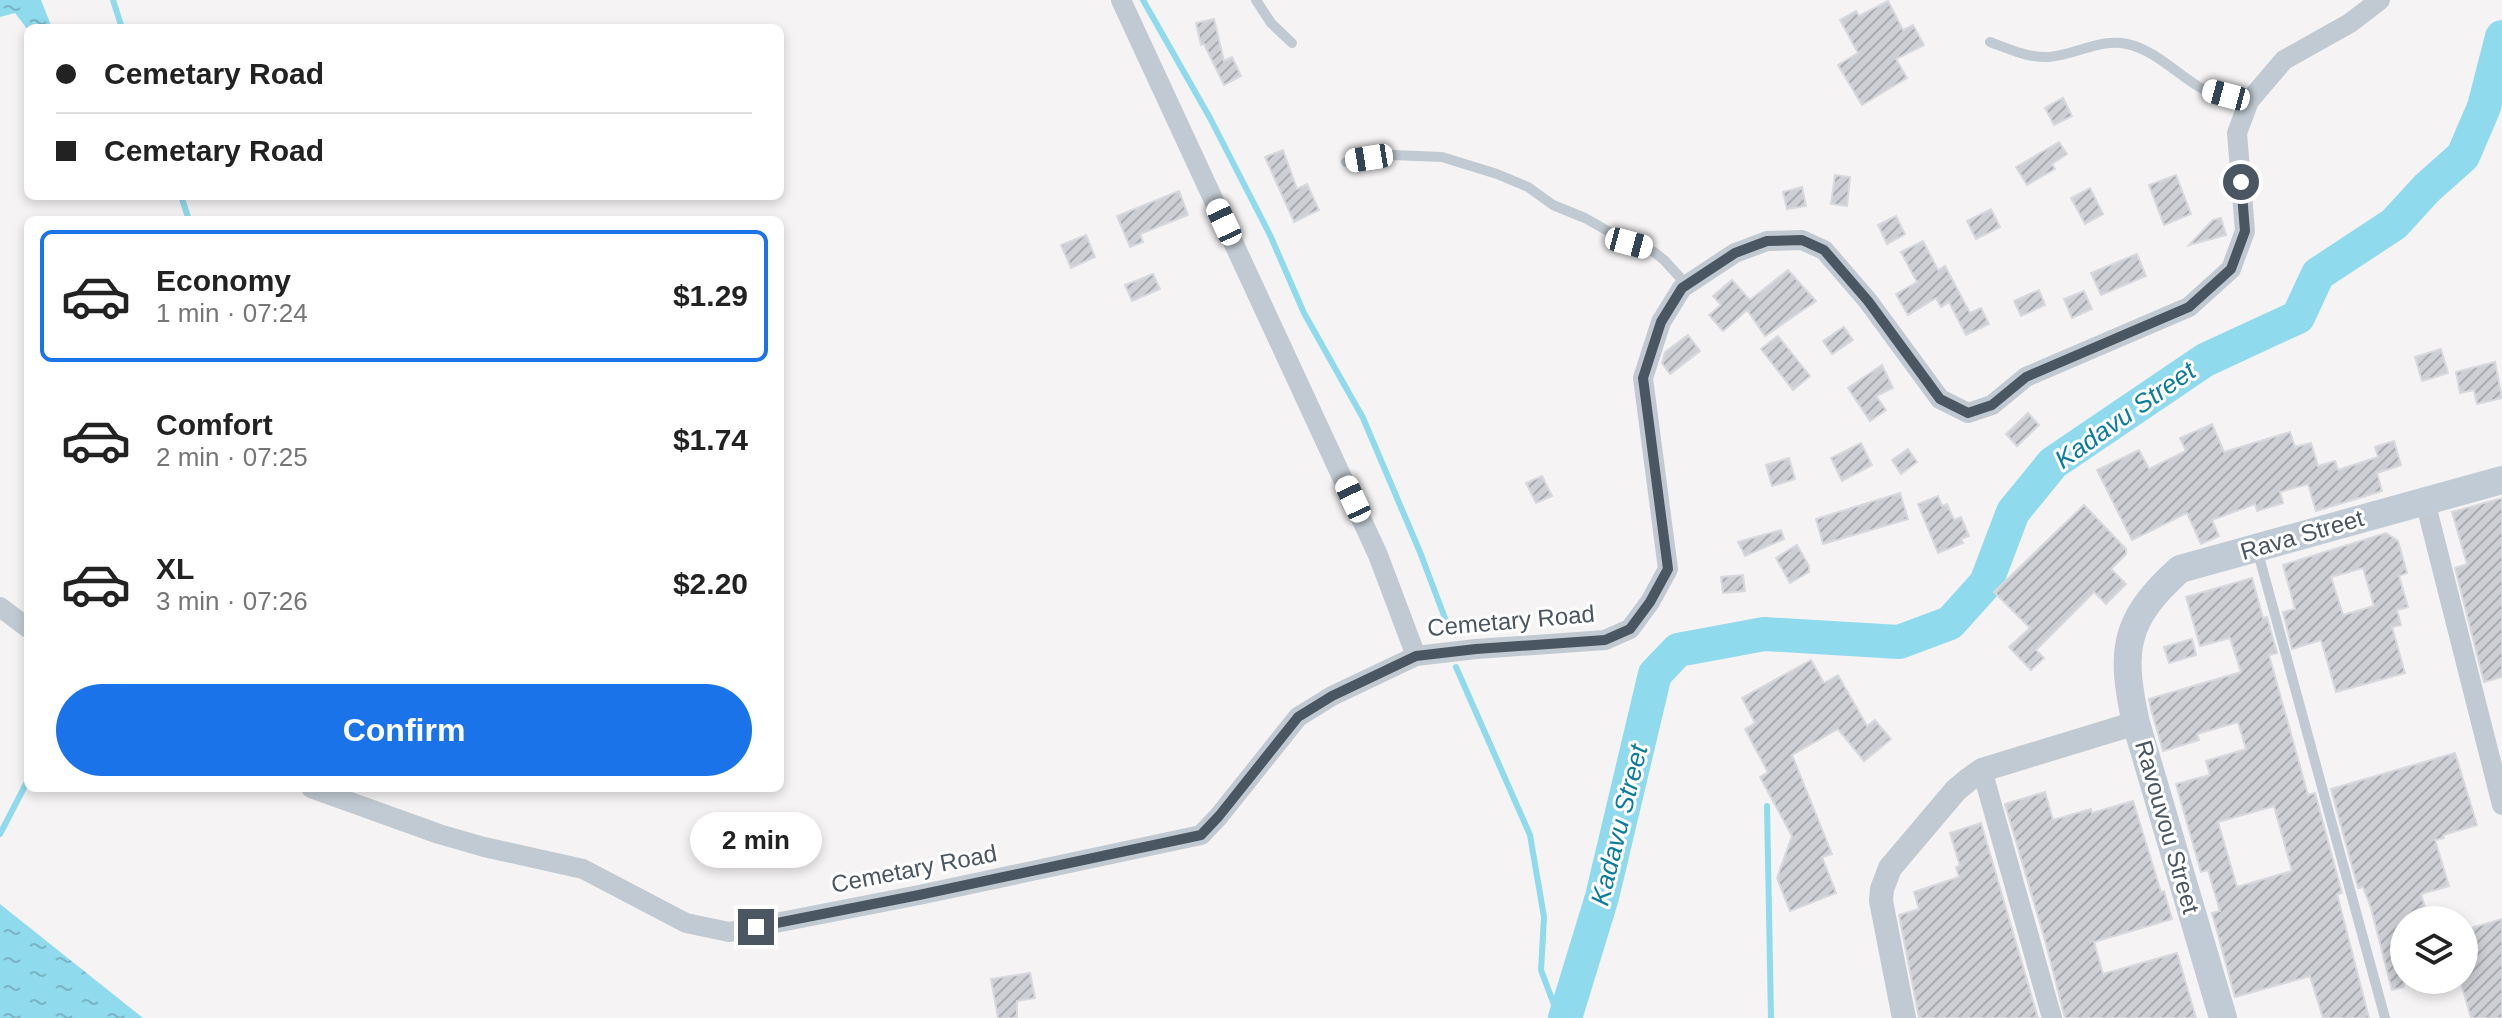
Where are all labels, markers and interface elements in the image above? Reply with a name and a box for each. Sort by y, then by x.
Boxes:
text: Cemetary Road [104,57,324,90]
car [2200,77,2252,113]
text: Cemetary Road [104,134,324,167]
car [1343,142,1395,174]
route start [2223,164,2259,200]
car [1203,195,1245,249]
car [1603,225,1655,261]
icon: car [60,260,132,332]
text: Economy [156,264,291,297]
text: $1.29 [673,279,748,312]
text: 1 min · 07:24 [156,298,308,328]
water label: Kadavu Street [2049,354,2203,475]
icon: car [60,404,132,476]
text: Comfort [156,408,273,441]
text: $1.74 [673,423,748,456]
text: 2 min · 07:25 [156,442,308,472]
car [1332,472,1374,526]
street label: Rava Street [2237,504,2367,565]
icon: car [60,548,132,620]
text: XL [156,552,194,585]
text: $2.20 [673,567,748,600]
text: 3 min · 07:26 [156,586,308,616]
street label: Cemetary Road [1426,600,1596,641]
button: Confirm [56,684,752,776]
street label: Ravouvou Street [2130,737,2205,917]
water label: Kadavu Street [1585,740,1654,909]
callout: 2 min [690,811,822,867]
text: 2 min [722,825,790,855]
street label: Cemetary Road [829,839,999,898]
map controls [2390,906,2478,994]
button: layers [2390,906,2478,994]
route end [738,909,774,945]

